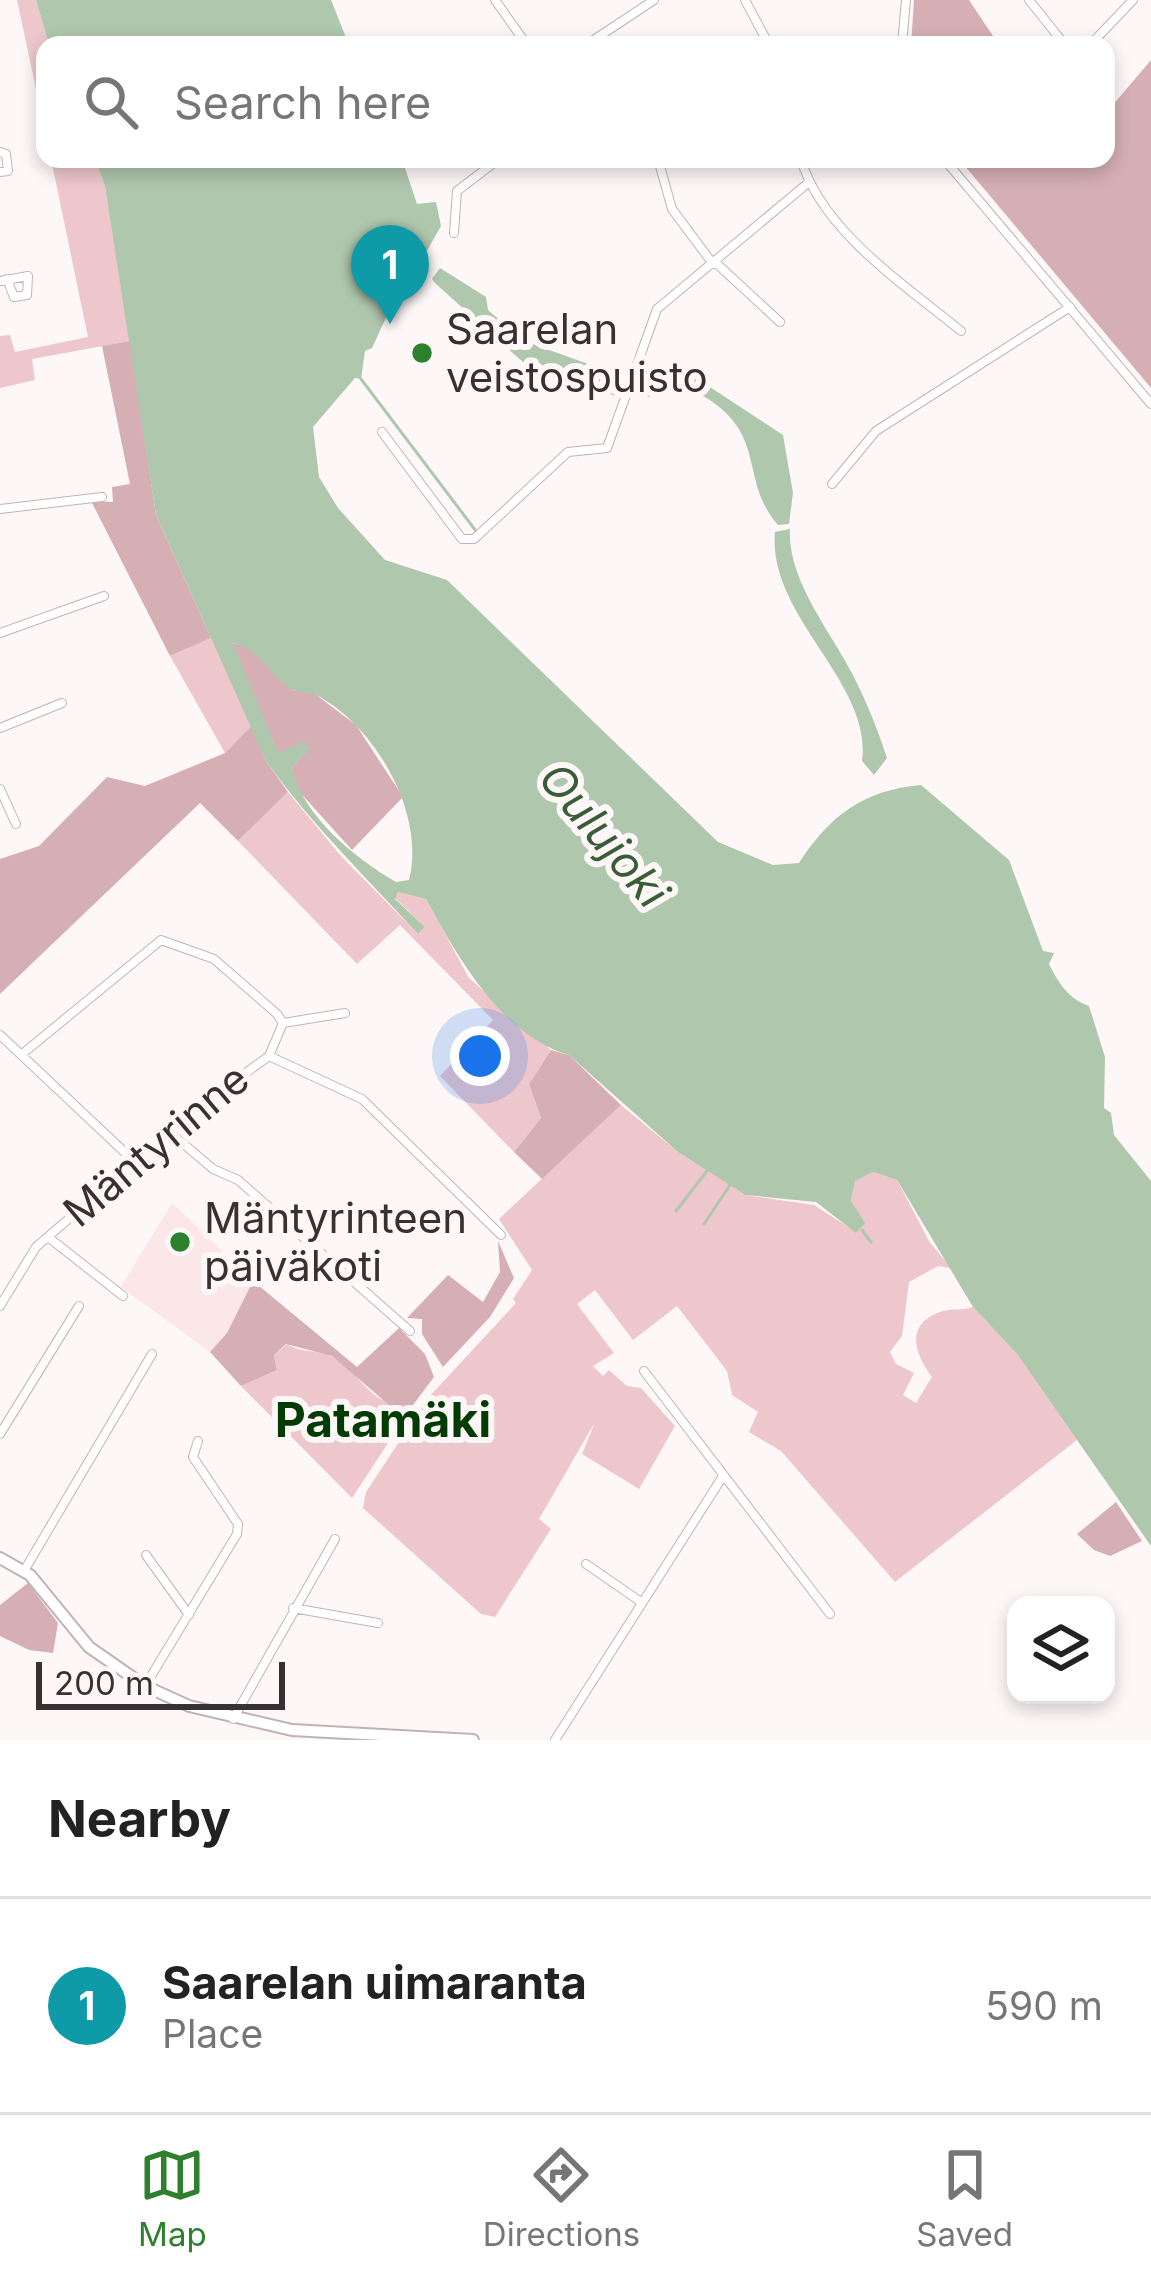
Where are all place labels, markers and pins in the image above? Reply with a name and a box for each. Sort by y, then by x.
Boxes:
pin: 1 [351,225,429,324]
place label: Saarelan veistospuisto [446,303,708,402]
marker: Saarelan veistospuisto [409,340,435,366]
place label: Mäntyrinteen päiväkoti [204,1192,467,1291]
marker: Mäntyrinteen päiväkoti [167,1229,193,1255]

